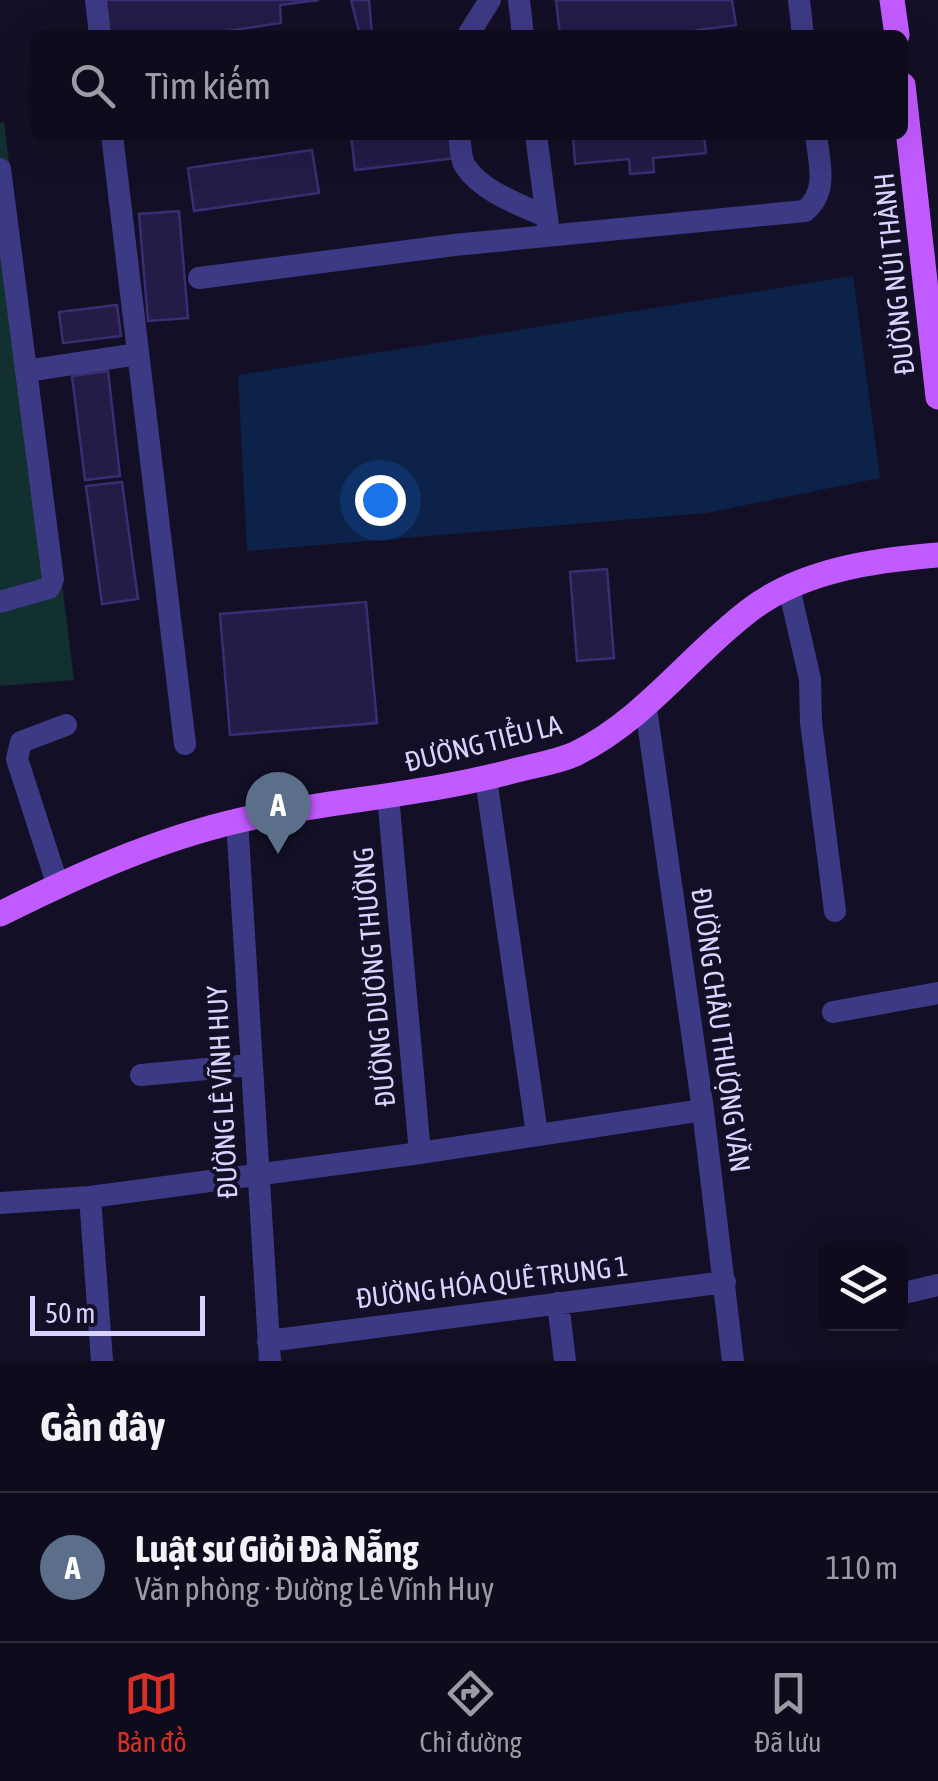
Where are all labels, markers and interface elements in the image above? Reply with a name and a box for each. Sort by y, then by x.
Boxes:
search box [30,30,908,140]
icon: search [65,58,120,113]
text: Tìm kiếm [145,64,271,107]
street label: ĐƯỜNG NÚI THÀNH [867,171,921,377]
your location [355,475,406,526]
street label: ĐƯỜNG TIỂU LA [401,704,565,778]
pin: A [246,772,310,854]
street label: ĐƯỜNG DƯƠNG THƯỜNG [347,846,401,1108]
street label: ĐƯỜNG CHÂU THƯỢNG VĂN [685,886,757,1174]
street label: ĐƯỜNG LÊ VĨNH HUY [200,984,244,1199]
map controls [818,1241,908,1331]
button: layers [818,1241,908,1331]
street label: ĐƯỜNG HÓA QUÊ TRUNG 1 [354,1249,630,1315]
scale bar [30,1291,205,1336]
text: 50 m [45,1297,95,1329]
text: Gần đây [40,1402,165,1450]
text: Luật sư Giỏi Đà Nẵng [135,1527,419,1570]
text: A [65,1549,80,1586]
text: 110 m [825,1549,898,1586]
text: Văn phòng · Đường Lê Vĩnh Huy [135,1570,494,1607]
tab: Bản đồ [116,1666,187,1758]
tab: Chỉ đường [420,1666,522,1758]
tab: Đã lưu [755,1666,822,1758]

